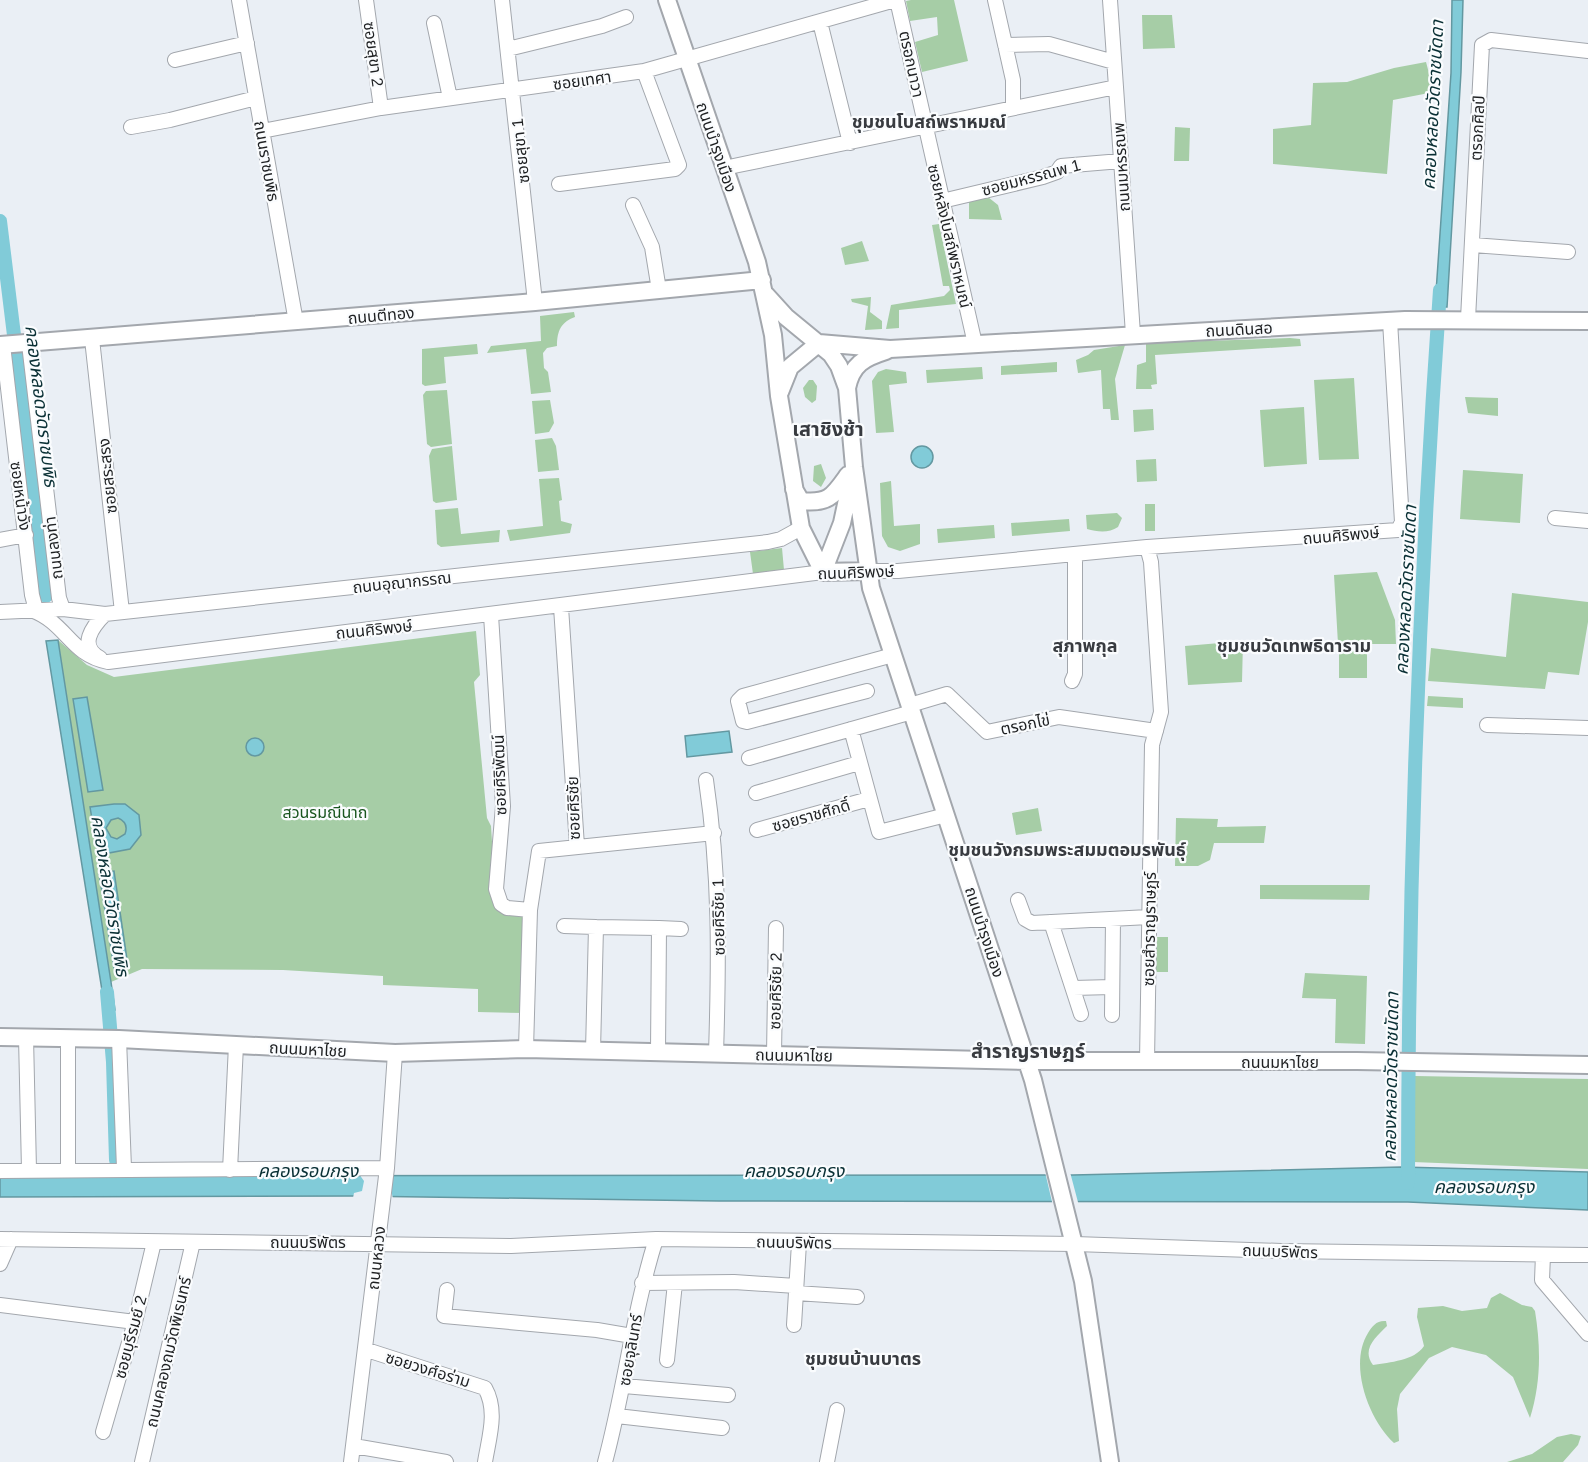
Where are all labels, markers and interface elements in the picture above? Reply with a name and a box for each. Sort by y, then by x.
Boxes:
water label: คลองหลอดวัดราชนัดดา [1419,19,1447,190]
street label: ซอยสุขา 2 [360,21,386,88]
street label: ตรอกนาวา [896,29,927,99]
street label: ซอยเทศา [552,68,612,93]
street label: ตรอกศิลป์ [1467,95,1488,161]
street label: ถนนบำรุงเมือง [692,100,740,195]
district label: ชุมชนโบสถ์พราหมณ์ [852,112,1006,133]
street label: ซอยสุขา 1 [509,117,533,184]
street label: ถนนราชบพิธ [251,119,282,203]
street label: ถนนมหรรณพ [1110,122,1133,212]
street label: ซอยมหรรณพ 1 [980,156,1082,199]
street label: ซอยหลังโบสถ์พราหมณ์ [925,163,974,310]
street label: ถนนตีทอง [347,304,415,327]
street label: ถนนดินสอ [1205,319,1273,340]
water label: คลองหลอดวัดราชบพิธ [21,324,61,489]
district label: เสาชิงช้า [792,418,864,440]
street label: ซอยสระสรง [95,438,120,514]
street label: ซอยหน้าวัง [7,460,34,532]
water label: คลองหลอดวัดราชนัดดา [1392,504,1420,675]
street label: ถนนลงท่า [41,516,66,580]
street label: ถนนศิริพงษ์ [1302,524,1380,547]
street label: ถนนศิริพงษ์ [817,563,895,582]
street label: ถนนอุณากรรณ [352,569,452,597]
street label: ถนนศิริพงษ์ [335,617,413,642]
district label: สุภาพกุล [1052,636,1118,657]
district label: ชุมชนวัดเทพธิดาราม [1217,636,1371,657]
street label: ตรอกไข่ [999,711,1051,738]
street label: ซอยศิริพัฒน์ [490,734,509,816]
street label: ซอยศิริชัย [564,776,583,840]
street label: ซอยราชศักดิ์ [770,795,852,835]
park label: สวนรมณีนาถ [283,804,367,821]
water label: คลองหลอดวัดราชบพิธ [87,814,133,979]
district label: ชุมชนวังกรมพระสมมตอมรพันธุ์ [948,840,1186,861]
street label: ซอยสำราญราษฎร์ [1140,871,1159,986]
street label: ซอยศิริชัย 1 [709,878,728,956]
street label: ถนนบำรุงเมือง [961,885,1007,980]
street label: ซอยศิริชัย 2 [766,952,785,1030]
water label: คลองหลอดวัดราชนัดดา [1380,991,1402,1162]
street label: ถนนมหาไชย [269,1039,347,1060]
district label: สำราญราษฎร์ [971,1040,1085,1062]
street label: ถนนมหาไชย [755,1046,833,1065]
street label: ถนนมหาไชย [1241,1054,1319,1071]
water label: คลองรอบกรุง [258,1161,360,1182]
water label: คลองรอบกรุง [744,1161,846,1182]
water label: คลองรอบกรุง [1434,1177,1536,1198]
street label: ถนนหลวง [365,1225,388,1291]
street label: ถนนบริพัตร [756,1233,832,1252]
street label: ถนนบริพัตร [270,1234,346,1251]
street label: ถนนบริพัตร [1242,1242,1318,1261]
street label: ถนนคลองถมวัดพิเรนทร์ [143,1274,194,1429]
street label: ซอยบุรีรมย์ 2 [111,1294,151,1381]
street label: ซอยจุลินทร์ [616,1312,646,1387]
street label: ซอยวงศ์อร่าม [384,1349,472,1390]
district label: ชุมชนบ้านบาตร [805,1349,921,1370]

